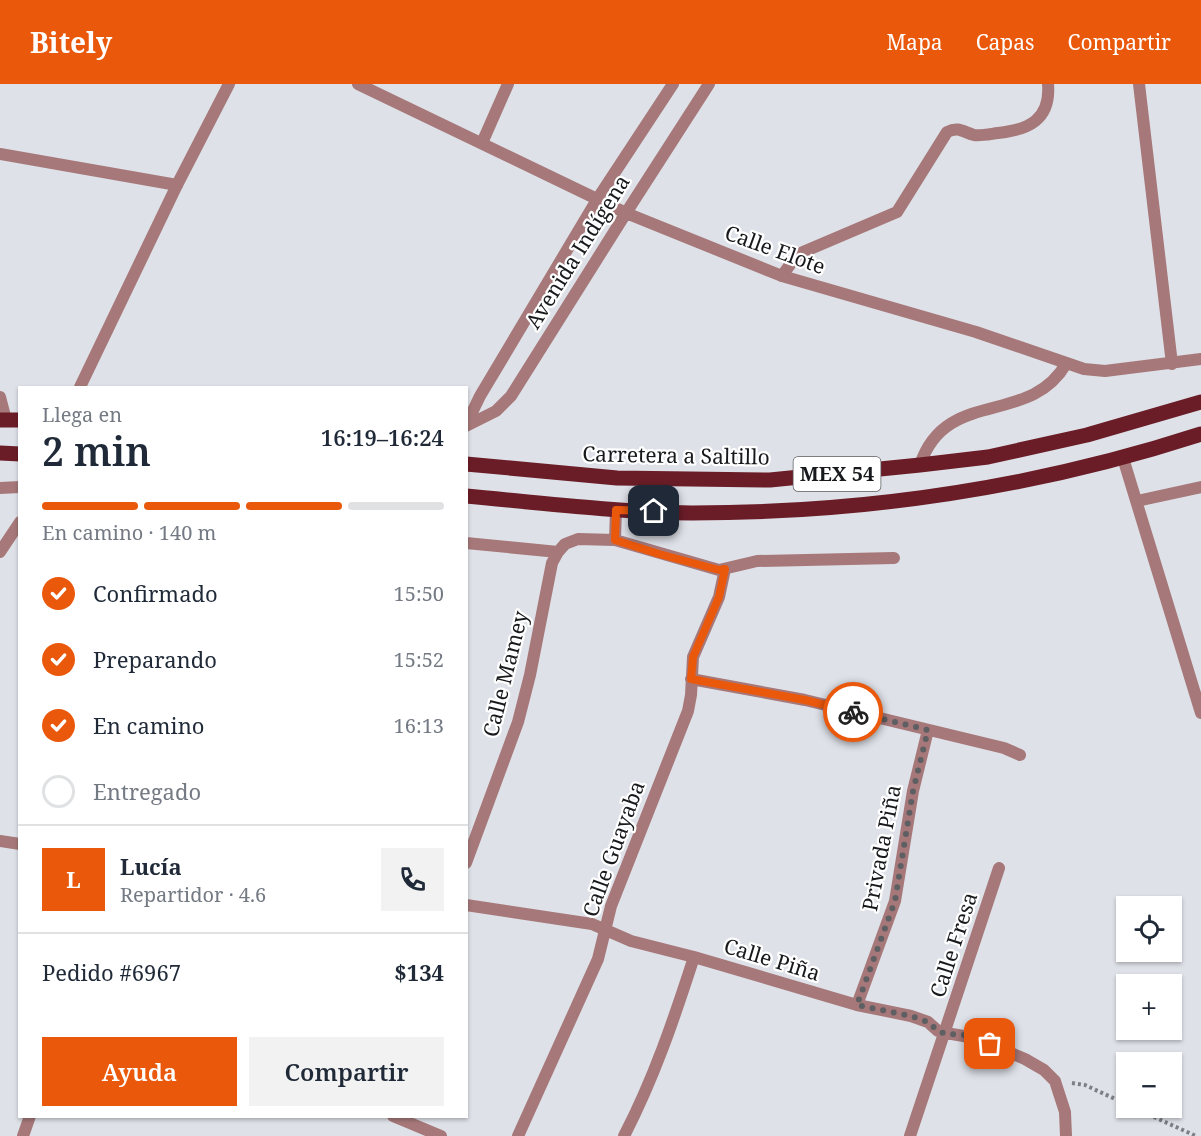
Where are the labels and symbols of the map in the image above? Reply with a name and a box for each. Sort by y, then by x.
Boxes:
street label: Avenida Indígena [519,169,636,334]
street label: Calle Elote [721,218,829,280]
street label: Carretera a Saltillo [582,439,770,471]
road number: MEX 54 [794,457,880,491]
pin [628,485,679,536]
street label: Calle Mamey [476,608,534,740]
courier [823,682,883,742]
street label: Calle Guayaba [576,777,651,920]
street label: Privada Piña [855,782,907,913]
street label: Calle Fresa [923,888,983,1001]
street label: Calle Piña [721,931,824,987]
pin [964,1018,1015,1069]

